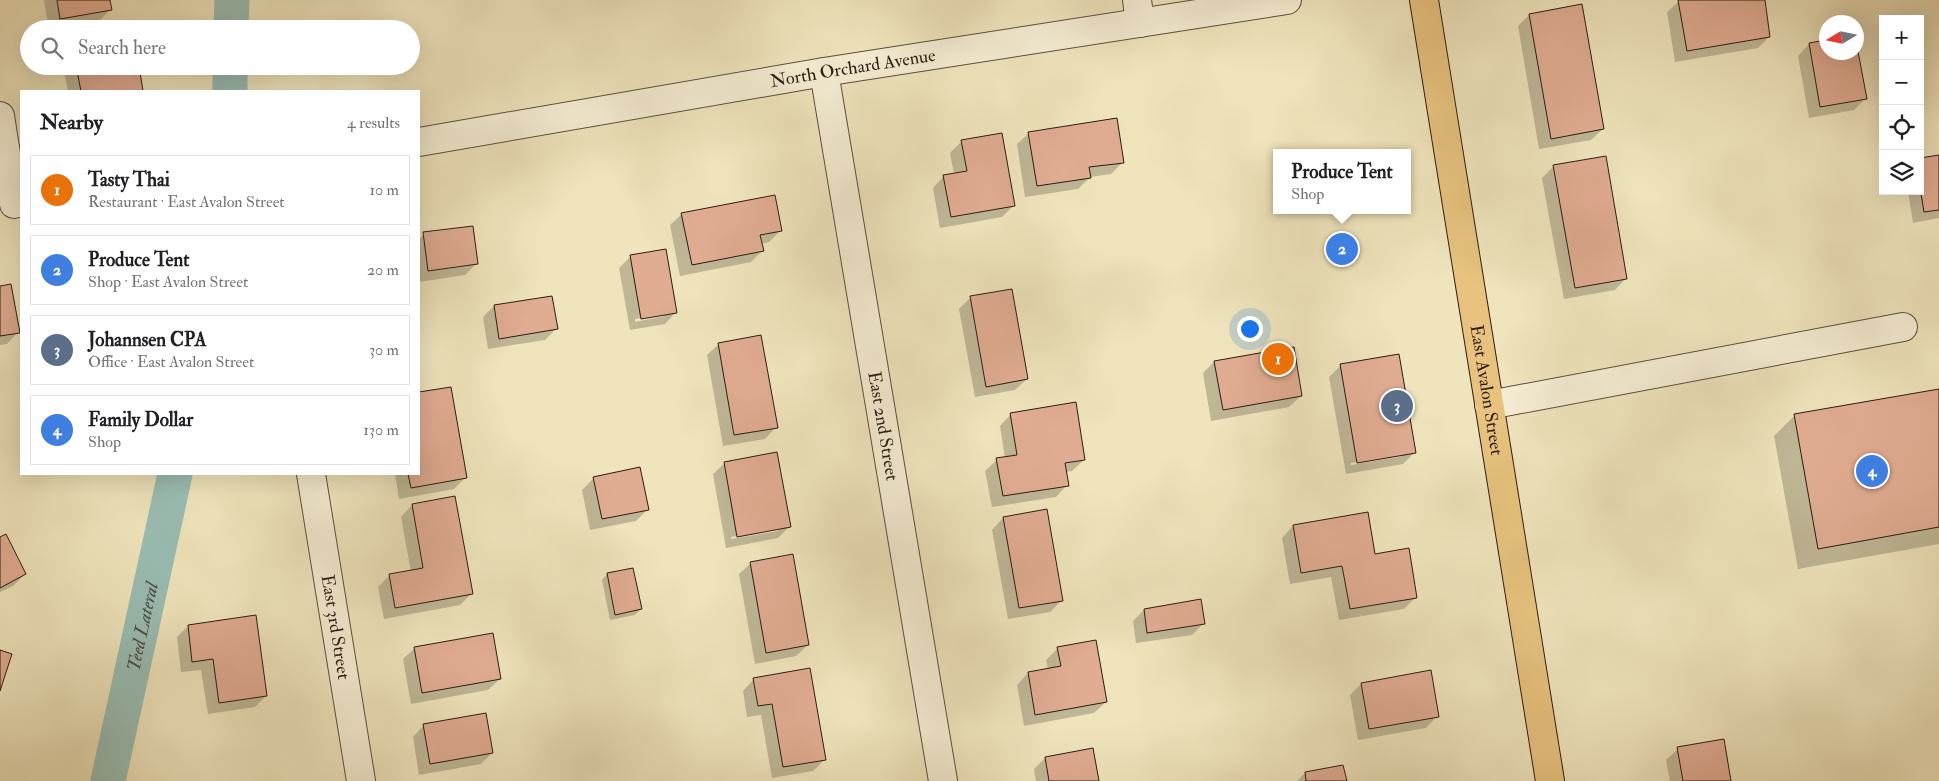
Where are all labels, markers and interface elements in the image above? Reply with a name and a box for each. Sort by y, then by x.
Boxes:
north arrow [1819,15,1864,60]
map controls [1879,15,1924,195]
button: + [1879,15,1924,60]
search box [20,20,420,75]
icon: search [38,34,66,62]
text: Search here [78,36,166,60]
street label: North Orchard Avenue [768,44,937,93]
button: − [1879,60,1924,105]
button: locate [1879,105,1924,150]
text: Nearby [40,109,103,136]
text: 4 results [347,113,400,133]
popup [1273,149,1411,214]
button: layers [1879,150,1924,195]
text: Produce Tent [1291,160,1393,184]
text: Tasty Thai [88,168,170,192]
text: 1 [54,180,60,200]
text: 10 m [369,180,399,200]
text: Shop [1291,184,1324,204]
text: Restaurant · East Avalon Street [88,192,285,212]
pin: 2 [1326,230,1358,268]
text: Produce Tent [88,248,189,272]
text: 2 [53,260,61,280]
text: 20 m [367,260,399,280]
text: Shop · East Avalon Street [88,272,248,292]
your location [1237,316,1263,342]
street label: East Avalon Street [1465,323,1508,457]
text: Johannsen CPA [88,328,207,352]
text: 3 [54,340,60,360]
text: 30 m [369,340,399,360]
pin: 1 [1262,340,1294,378]
text: Office · East Avalon Street [88,352,254,372]
street label: East 2nd Street [862,370,903,483]
pin: 3 [1381,387,1413,425]
text: Family Dollar [88,408,193,432]
text: 4 [53,420,61,440]
text: 130 m [363,420,399,440]
text: Shop [88,432,121,452]
pin: 4 [1856,452,1888,490]
street label: East 3rd Street [316,573,355,681]
water label: Teed Lateral [121,579,164,674]

